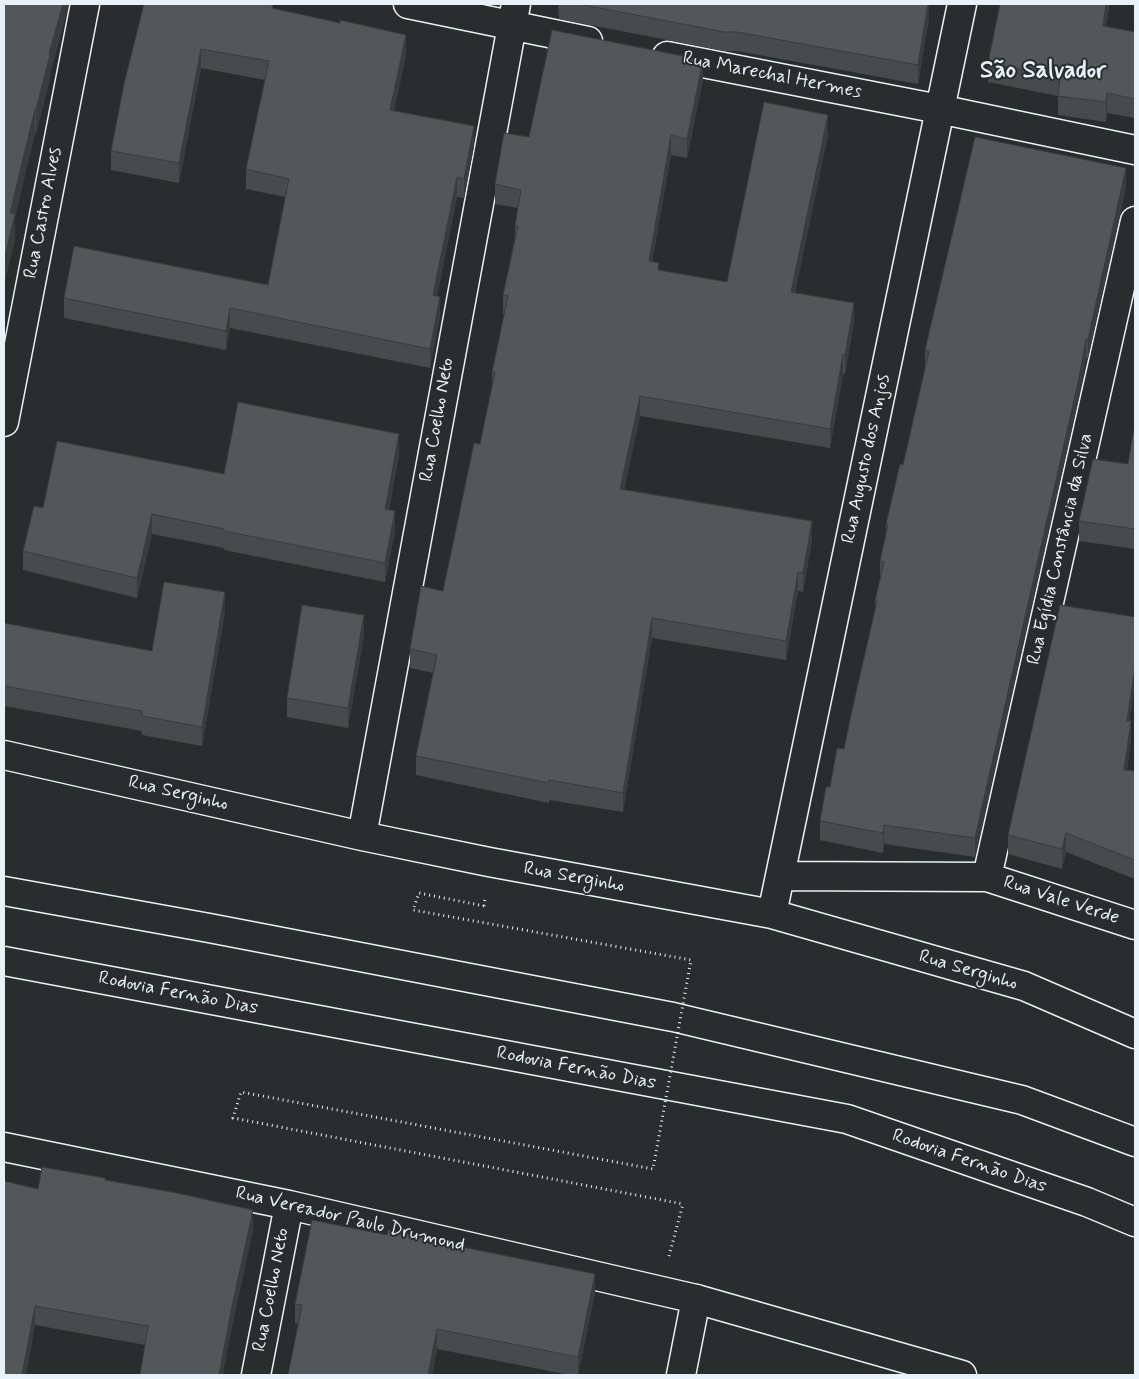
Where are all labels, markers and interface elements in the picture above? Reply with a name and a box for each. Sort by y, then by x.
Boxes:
street label: Rua Marechal Hermes [681,47,863,105]
district label: São Salvador [980,58,1106,86]
street label: Rua Castro Alves [20,145,68,281]
street label: Rua Coelho Neto [416,356,460,484]
street label: Rua Augusto dos Anjos [838,372,896,546]
street label: Rua Egídia Constância da Silva [1023,431,1099,667]
street label: Rua Serginho [126,771,230,817]
street label: Rua Serginho [522,858,626,898]
street label: Rua Vale Verde [1000,872,1122,930]
street label: Rua Serginho [916,946,1020,996]
street label: Rodovia Fernão Dias [96,967,260,1021]
street label: Rodovia Fernão Dias [494,1042,658,1096]
street label: Rodovia Fernão Dias [889,1125,1049,1199]
street label: Rua Vereador Paulo Drumond [233,1182,467,1258]
street label: Rua Coelho Neto [249,1226,295,1354]

